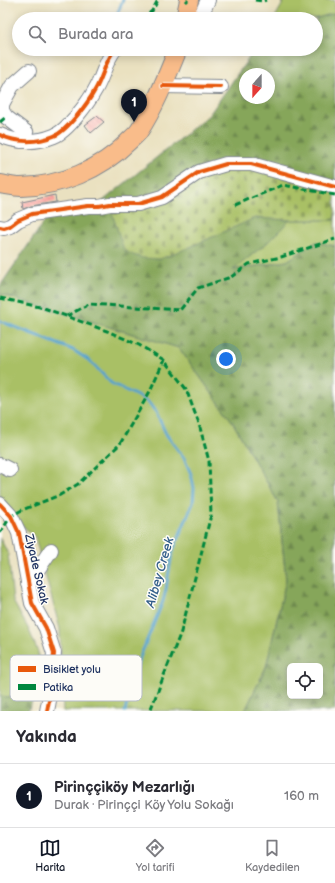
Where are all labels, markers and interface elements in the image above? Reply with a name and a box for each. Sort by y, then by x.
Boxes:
search box [12,12,323,56]
icon: search [26,23,48,45]
text: Burada ara [58,25,133,44]
north arrow [239,68,275,104]
pin: 1 [121,89,147,122]
your location [216,349,236,369]
street label: Ziyade Sokak [21,532,52,606]
water label: Alibey Creek [142,535,178,610]
legend [10,655,142,701]
text: Bisiklet yolu [43,663,101,676]
map controls [287,663,323,699]
button: locate [287,663,323,699]
text: Patika [43,681,73,694]
text: Yakında [16,727,77,747]
text: Pirinççiköy Mezarlığı [54,778,195,797]
text: 1 [26,788,32,804]
text: 160 m [284,788,319,804]
text: Durak · Pirinççi Köy Yolu Sokağı [54,797,234,813]
tab: Harita [35,837,65,874]
tab: Yol tarifi [136,837,175,874]
tab: Kaydedilen [245,837,300,874]

